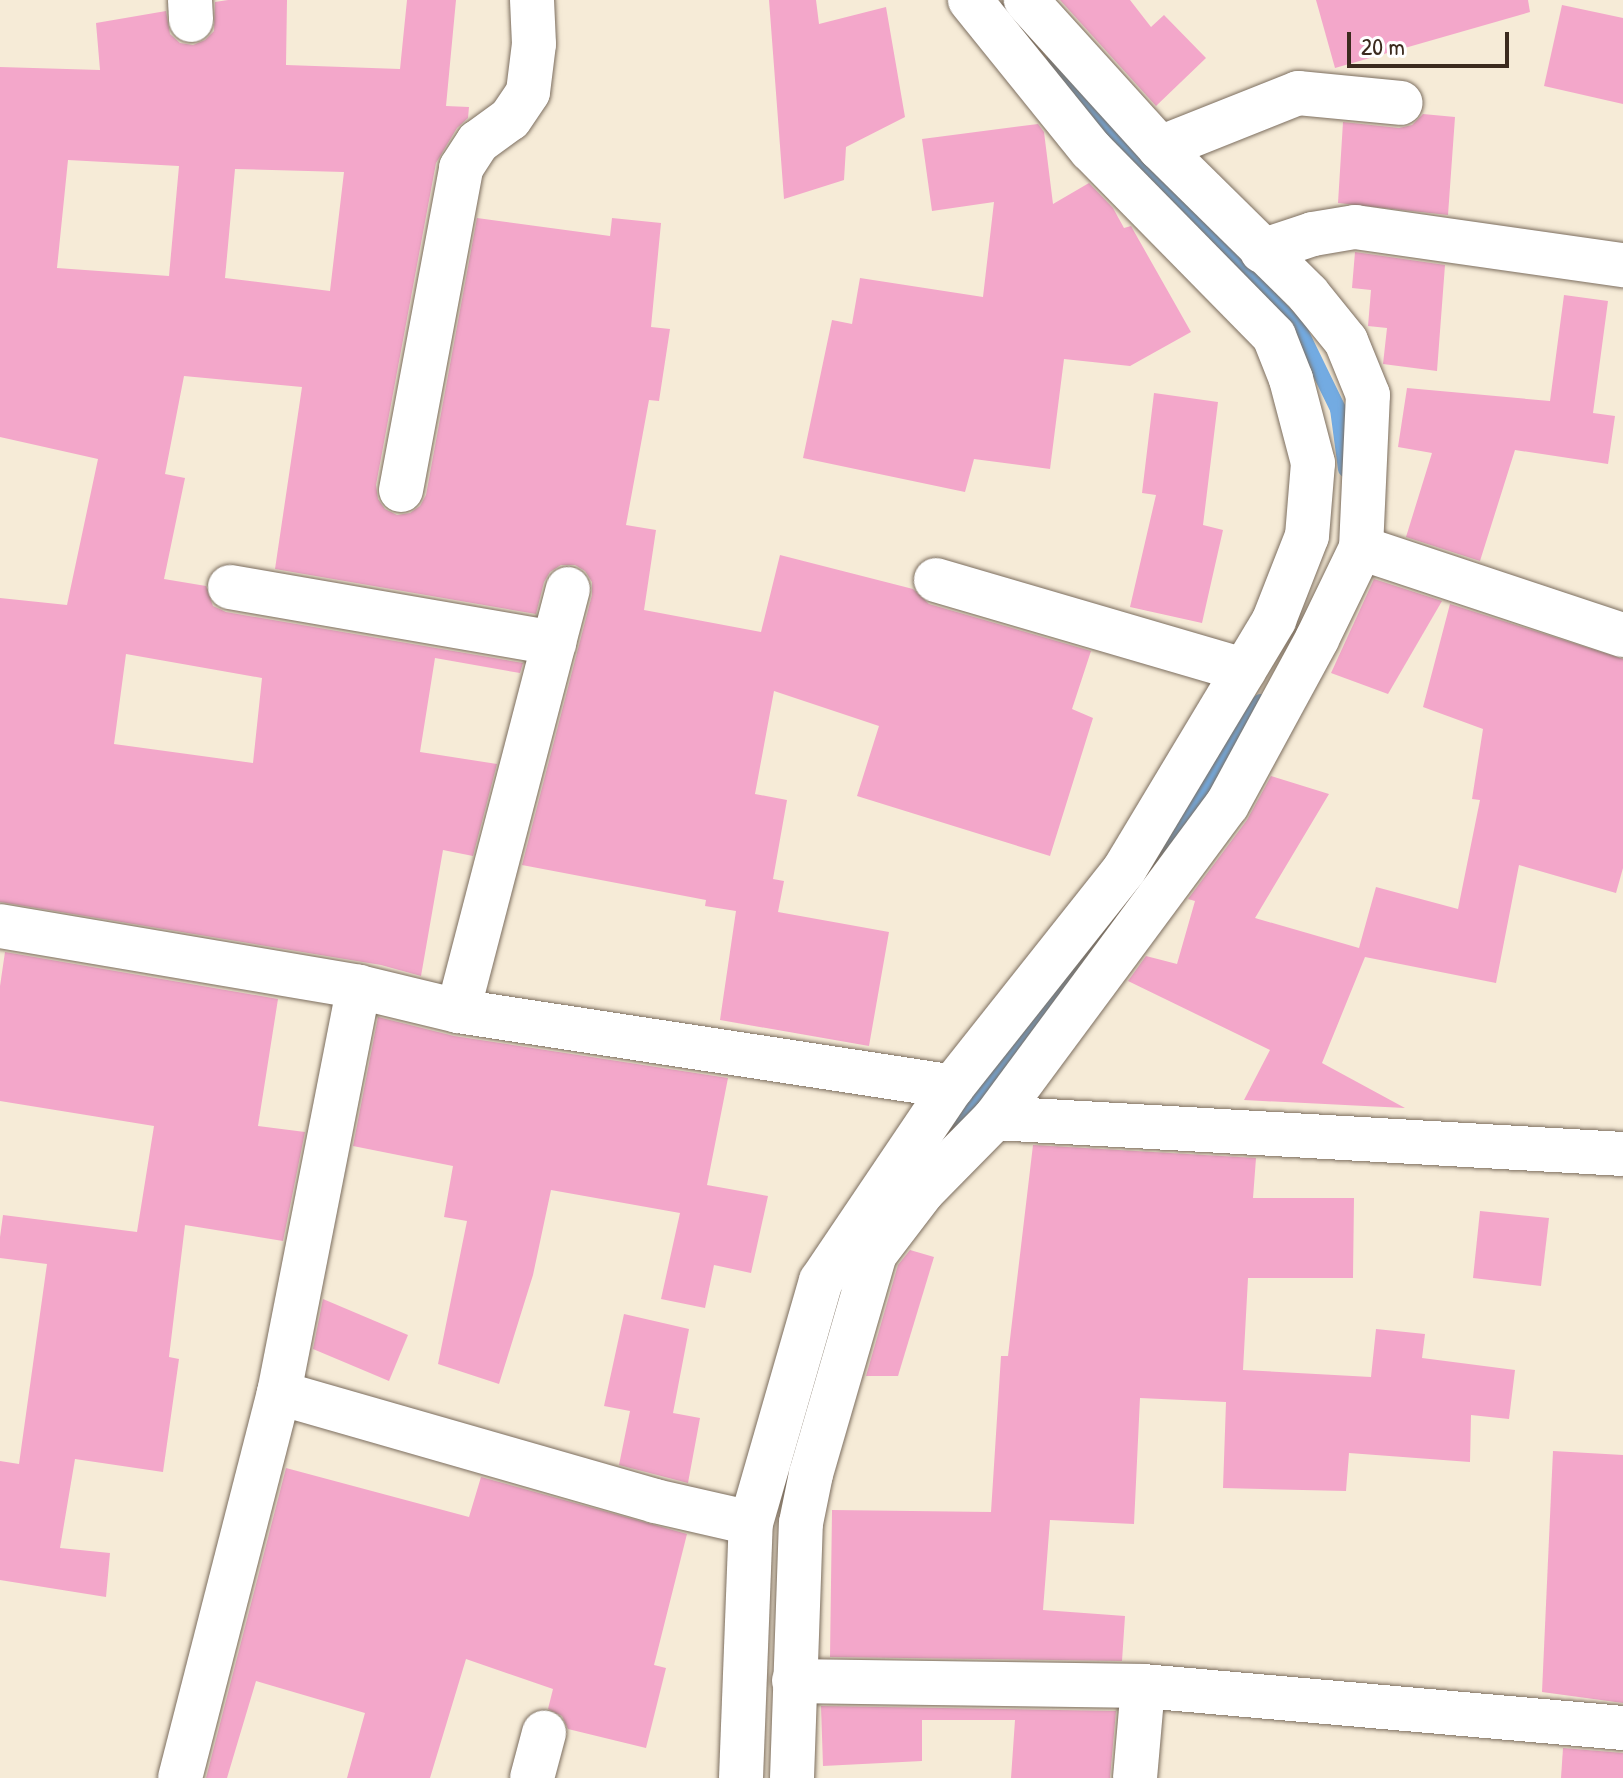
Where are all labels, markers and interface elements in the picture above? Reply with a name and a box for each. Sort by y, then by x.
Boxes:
scale bar [1351,16,1513,66]
text: 20 m [1361,30,1405,62]

